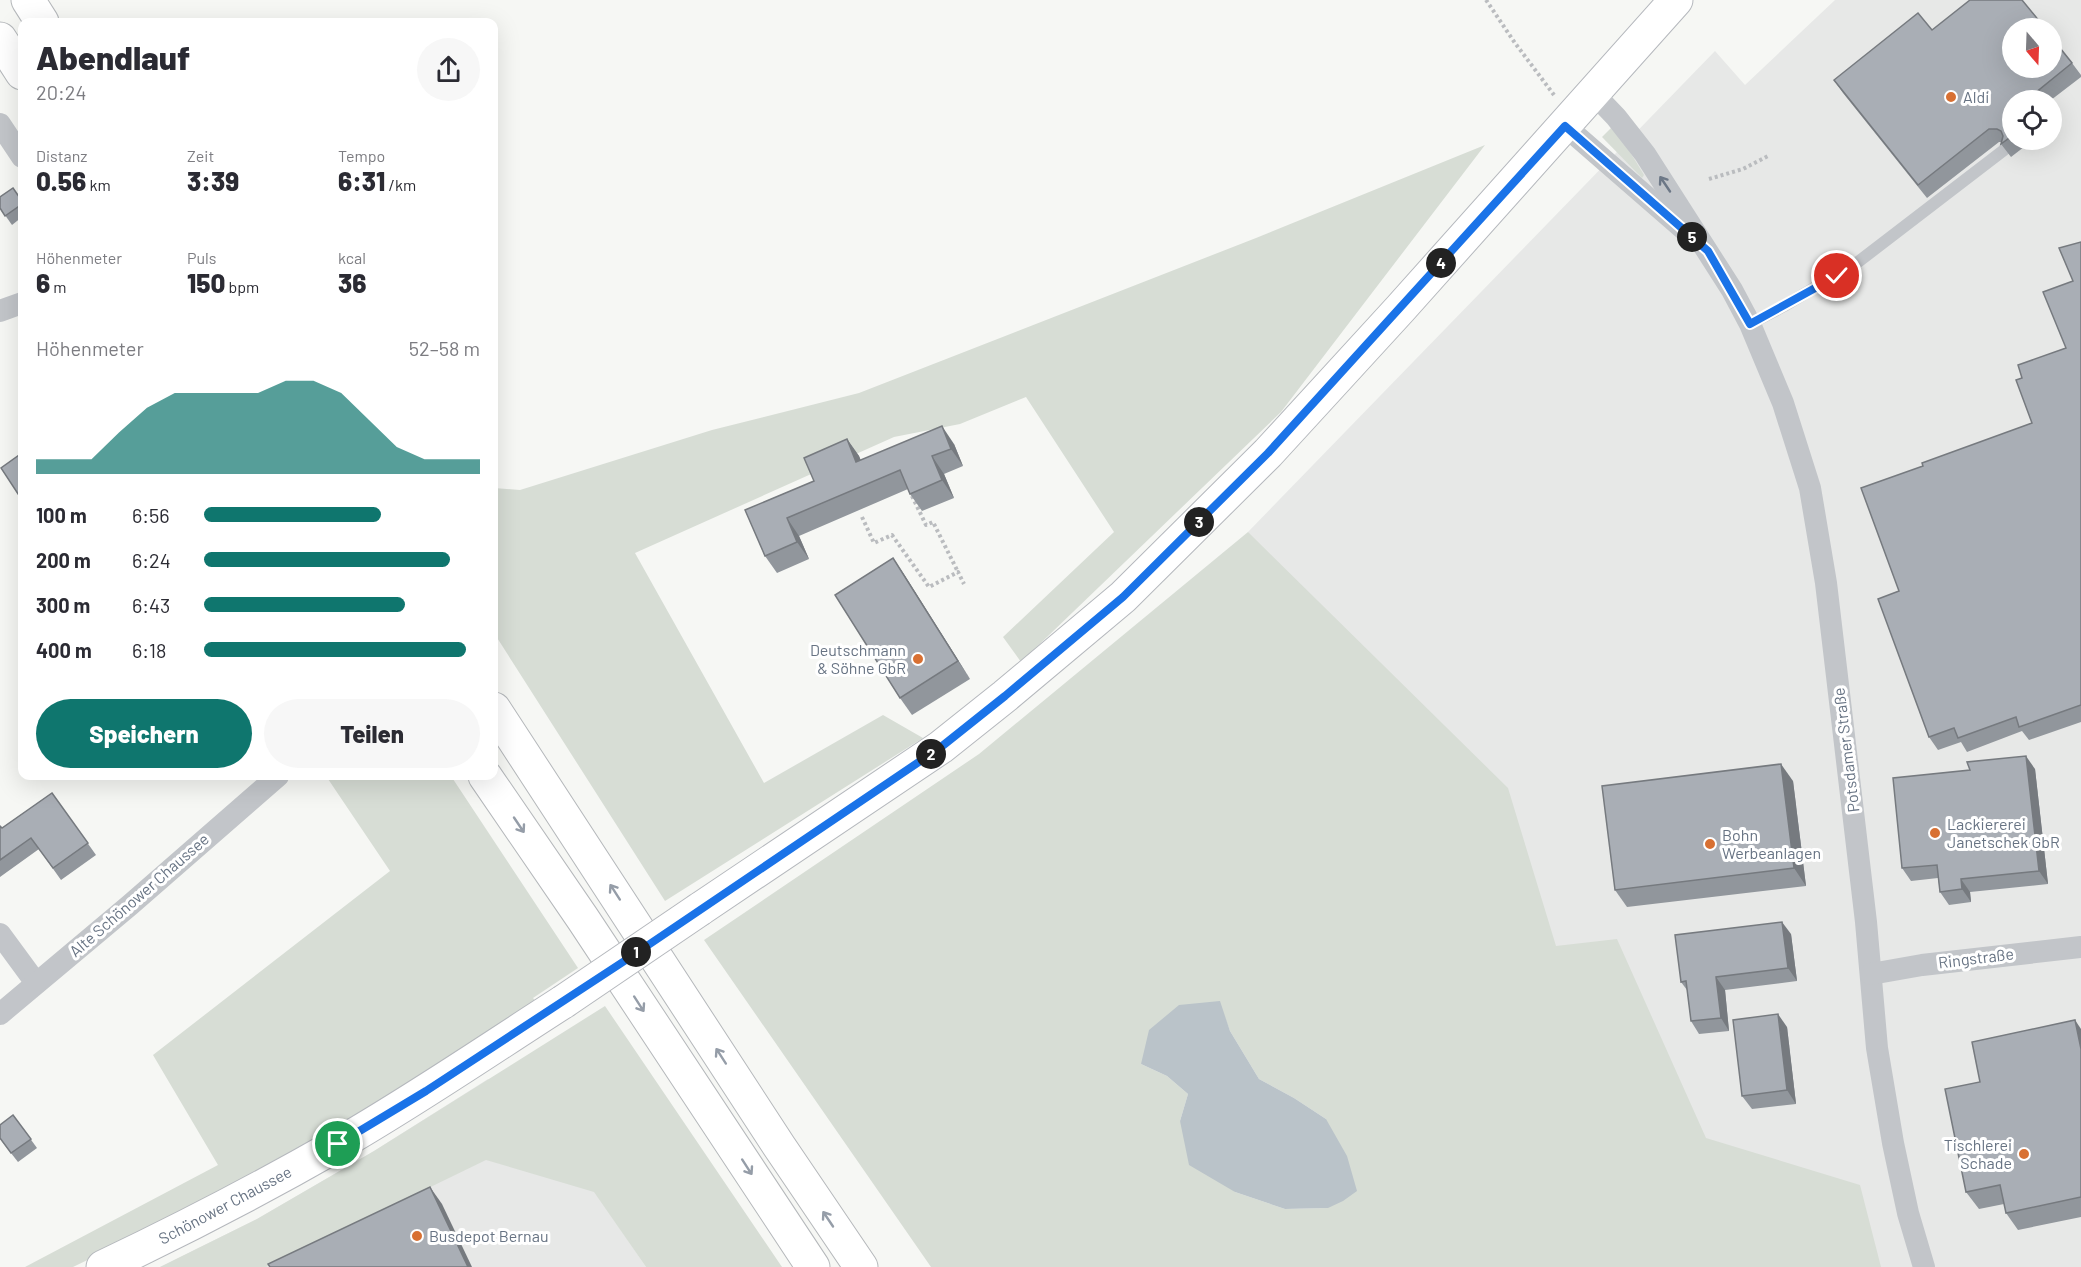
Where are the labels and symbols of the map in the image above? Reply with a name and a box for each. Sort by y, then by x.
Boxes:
north arrow [2002,18,2062,78]
place label: Aldi [1963,87,1989,106]
marker: Aldi [1944,90,1958,104]
one-way arrow [1659,177,1671,193]
pin: 5 [1677,222,1707,252]
pin: 4 [1426,248,1456,278]
pin [1811,250,1862,301]
pin: 3 [1184,507,1214,537]
place label: Deutschmann & Söhne GbR [810,640,906,677]
marker: Deutschmann & Söhne GbR [911,652,925,666]
street label: Potsdamer Straße [1828,687,1863,814]
pin: 2 [916,739,946,769]
place label: Lackiererei Janetschek GbR [1947,814,2060,851]
one-way arrow [513,816,525,832]
place label: Bohn Werbeanlagen [1722,825,1821,862]
marker: Lackiererei Janetschek GbR [1928,826,1942,840]
street label: Alte Schönower Chaussee [65,829,212,960]
marker: Bohn Werbeanlagen [1703,837,1717,851]
one-way arrow [608,884,620,901]
pin: 1 [621,937,651,967]
street label: Ringstraße [1937,943,2015,972]
one-way arrow [634,995,646,1012]
one-way arrow [714,1048,726,1065]
pin [312,1118,363,1169]
place label: Tischlerei Schade [1944,1135,2012,1172]
marker: Tischlerei Schade [2017,1147,2031,1161]
one-way arrow [741,1158,753,1174]
street label: Schönower Chaussee [155,1161,294,1248]
one-way arrow [822,1211,834,1227]
place label: Busdepot Bernau [429,1226,548,1245]
marker: Busdepot Bernau [410,1229,424,1243]

